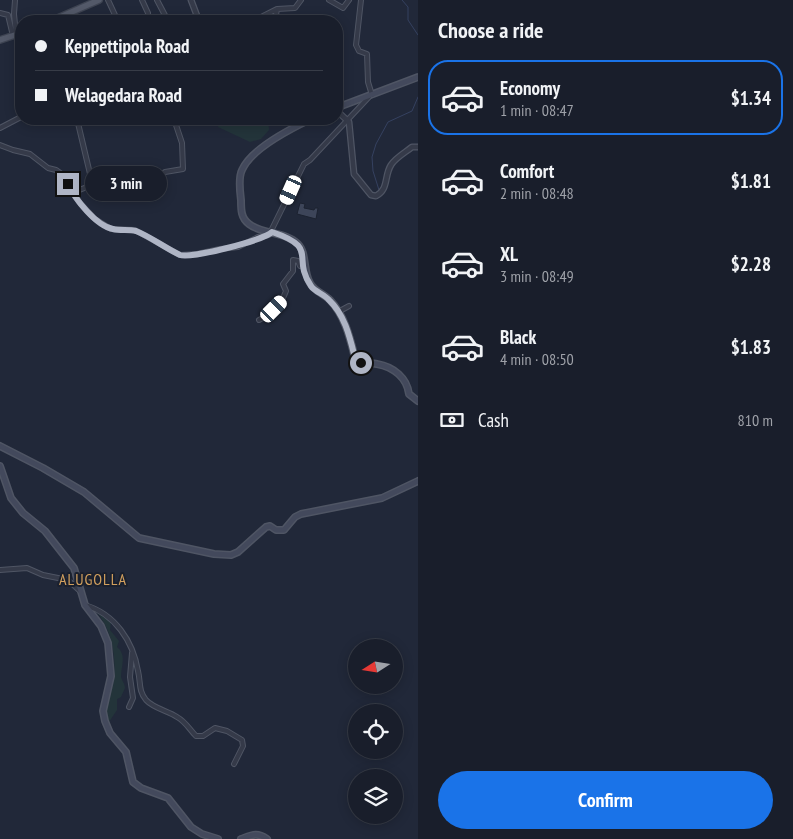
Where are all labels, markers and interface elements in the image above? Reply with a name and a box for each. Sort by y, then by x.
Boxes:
text: Choose a ride [438,16,543,44]
text: Keppettipola Road [65,34,189,58]
icon: car [440,75,485,120]
text: Economy [500,76,560,100]
text: Welagedara Road [65,83,182,107]
text: $1.34 [731,86,771,110]
text: 1 min · 08:47 [500,100,574,120]
icon: car [440,158,485,203]
text: Comfort [500,159,554,183]
callout: 3 min [86,166,168,202]
text: $1.81 [731,169,771,193]
route end [57,173,79,195]
text: 3 min [110,173,142,193]
car [278,173,303,207]
text: 2 min · 08:48 [500,183,574,203]
icon: car [440,241,485,286]
text: XL [500,242,518,266]
text: $2.28 [731,252,771,276]
text: 3 min · 08:49 [500,266,574,286]
car [258,293,289,325]
icon: car [440,324,485,369]
text: Black [500,325,536,349]
text: $1.83 [731,335,771,359]
text: 4 min · 08:50 [500,349,574,369]
route start [350,352,372,374]
icon: cash [438,406,466,434]
text: Cash [478,408,509,432]
text: 810 m [738,410,773,430]
district label: ALUGOLLA [59,569,127,589]
north arrow [348,639,402,694]
map controls [348,639,403,824]
button: locate [348,704,403,759]
button: layers [348,769,403,824]
button: Confirm [438,771,773,829]

